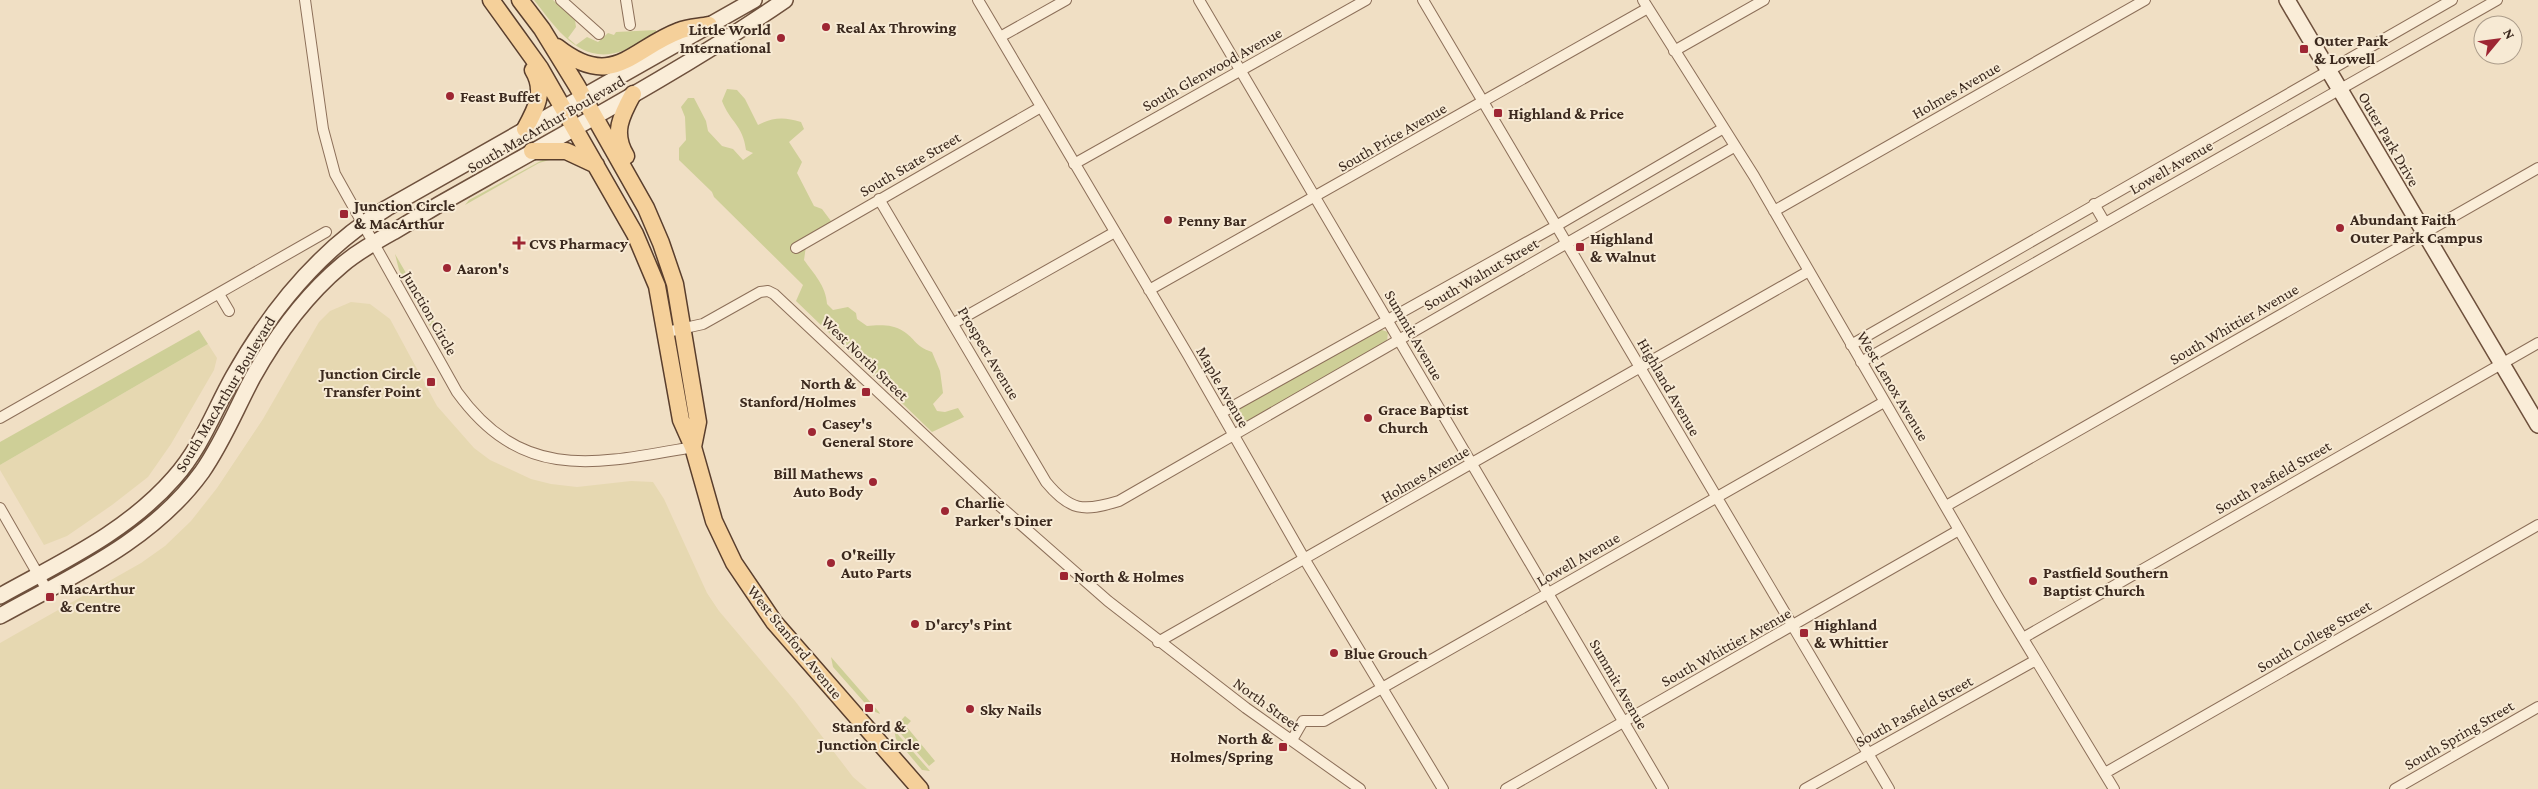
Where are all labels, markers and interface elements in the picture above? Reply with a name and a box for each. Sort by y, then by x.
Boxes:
north arrow [2473,15,2523,65]
place label: Real Ax Throwing [836,19,956,36]
place label: Little World International [680,21,771,56]
marker: Real Ax Throwing [820,21,832,33]
street label: South Glenwood Avenue [1139,24,1285,114]
text: N [2500,26,2519,42]
marker: Little World International [775,32,787,44]
place label: Outer Park & Lowell [2314,32,2388,67]
marker: Outer Park & Lowell [2298,43,2310,55]
street label: Holmes Avenue [1909,58,2003,122]
street label: South MacArthur Boulevard [464,72,628,176]
place label: Feast Buffet [460,88,541,105]
street label: Outer Park Drive [2355,89,2423,189]
marker: Feast Buffet [444,90,456,102]
street label: South Price Avenue [1335,99,1449,175]
place label: Highland & Price [1508,105,1625,122]
marker: Highland & Price [1492,107,1504,119]
street label: South State Street [857,128,964,200]
street label: Lowell Avenue [2126,136,2216,198]
place label: Junction Circle & MacArthur [352,197,456,232]
marker: Junction Circle & MacArthur [338,208,350,220]
place label: Abundant Faith Outer Park Campus [2349,211,2483,246]
place label: Penny Bar [1178,212,1247,229]
marker: Penny Bar [1162,214,1174,226]
marker: Abundant Faith Outer Park Campus [2334,222,2346,234]
place label: Highland & Walnut [1590,230,1656,265]
street label: South Walnut Street [1421,234,1542,314]
place label: CVS Pharmacy [529,235,628,252]
marker: CVS Pharmacy [513,237,525,249]
marker: Highland & Walnut [1574,241,1586,253]
place label: Aaron's [456,260,509,277]
marker: Aaron's [441,262,453,274]
street label: Junction Circle [397,266,461,359]
street label: South Whittier Avenue [2167,280,2301,368]
street label: Summit Avenue [1381,287,1447,383]
street label: Prospect Avenue [954,304,1023,403]
street label: West North Street [818,312,912,404]
street label: South MacArthur Boulevard [172,313,279,475]
street label: West Lenox Avenue [1854,328,1932,444]
street label: Highland Avenue [1633,335,1704,439]
street label: Maple Avenue [1192,344,1253,431]
place label: Junction Circle Transfer Point [318,365,422,400]
place label: North & Stanford/Holmes [740,375,857,410]
marker: Junction Circle Transfer Point [425,376,437,388]
marker: North & Stanford/Holmes [860,386,872,398]
place label: Grace Baptist Church [1378,401,1469,436]
marker: Grace Baptist Church [1362,412,1374,424]
place label: Casey's General Store [822,415,914,450]
marker: Casey's General Store [806,426,818,438]
street label: South Pasfield Street [2212,437,2335,517]
street label: Holmes Avenue [1378,442,1472,506]
place label: Bill Mathews Auto Body [773,465,863,500]
marker: Bill Mathews Auto Body [867,476,879,488]
place label: Charlie Parker's Diner [955,494,1053,529]
marker: Charlie Parker's Diner [939,505,951,517]
street label: Lowell Avenue [1533,528,1623,590]
place label: O'Reilly Auto Parts [840,546,912,581]
marker: O'Reilly Auto Parts [825,557,837,569]
place label: Pastfield Southern Baptist Church [2043,564,2168,599]
place label: North & Holmes [1074,568,1185,585]
marker: North & Holmes [1058,570,1070,582]
marker: Pastfield Southern Baptist Church [2027,575,2039,587]
place label: MacArthur & Centre [60,580,136,615]
street label: West Stanford Avenue [744,582,846,702]
marker: MacArthur & Centre [44,591,56,603]
street label: South College Street [2254,596,2375,676]
street label: South Whittier Avenue [1658,604,1794,690]
place label: D'arcy's Pint [925,616,1012,633]
place label: Highland & Whittier [1814,616,1889,651]
marker: D'arcy's Pint [909,618,921,630]
marker: Highland & Whittier [1798,627,1810,639]
street label: Summit Avenue [1586,636,1652,732]
place label: Blue Grouch [1344,645,1428,662]
marker: Blue Grouch [1328,647,1340,659]
street label: South Pasfield Street [1853,671,1976,750]
street label: North Street [1230,674,1304,734]
street label: South Spring Street [2401,696,2518,774]
place label: Sky Nails [980,701,1042,718]
marker: Stanford & Junction Circle [863,702,875,714]
marker: Sky Nails [964,703,976,715]
place label: Stanford & Junction Circle [816,718,920,753]
place label: North & Holmes/Spring [1170,730,1274,765]
marker: North & Holmes/Spring [1277,741,1289,753]

